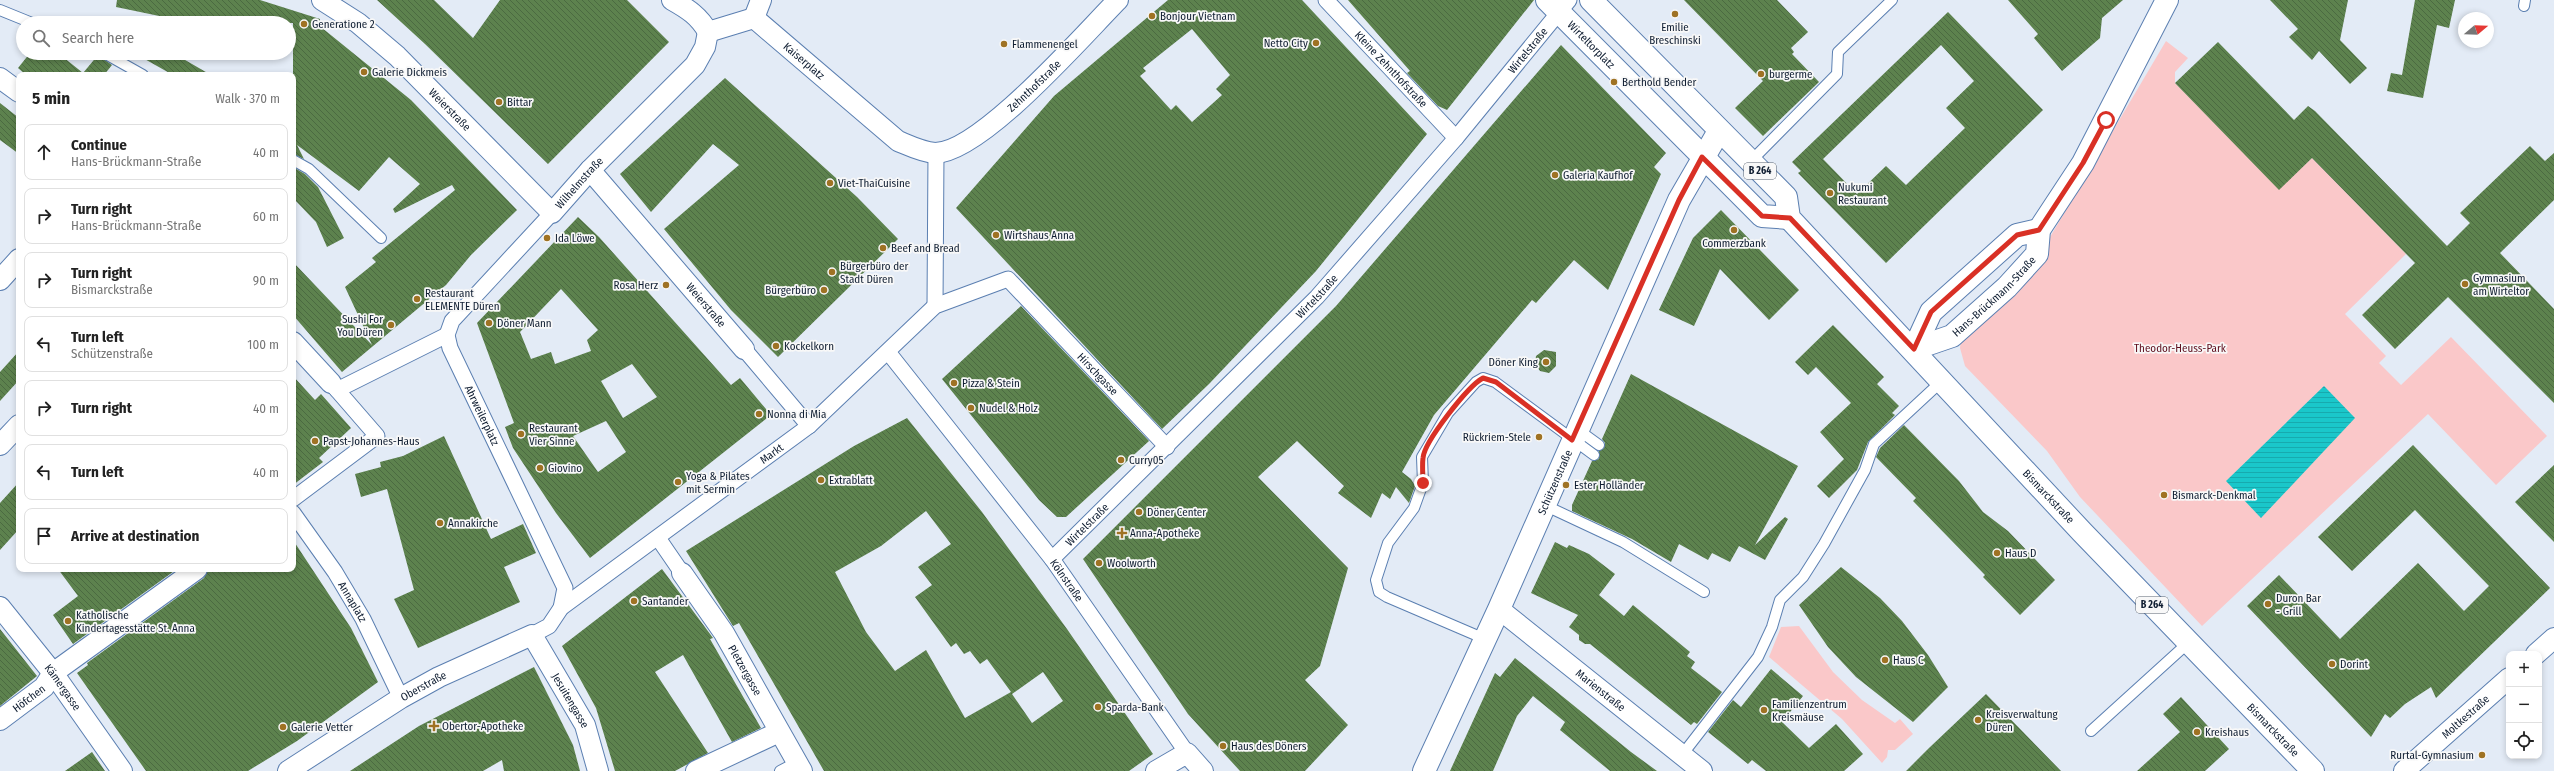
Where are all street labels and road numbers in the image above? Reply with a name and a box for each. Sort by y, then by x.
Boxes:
street label: Wirteltorplatz [1565,18,1618,72]
street label: Wirtelstraße [1505,25,1550,76]
street label: Kleine Zehnthofstraße [1352,28,1430,110]
street label: Kaiserplatz [781,40,828,82]
street label: Zehnthofstraße [1004,57,1063,114]
street label: Weierstraße [426,86,473,133]
street label: Wilhelmstraße [552,154,606,211]
road number: B 264 [1744,163,1776,179]
street label: Hans-Brückmann-Straße [1950,253,2038,339]
street label: Wirtelstraße [1293,272,1340,321]
street label: Weierstraße [684,280,729,330]
street label: Hirschgasse [1075,350,1121,398]
street label: Ahrweilerplatz [462,383,502,448]
street label: Markt [757,440,786,466]
street label: Schützenstraße [1535,448,1575,517]
street label: Bismarckstraße [2020,467,2077,526]
street label: Wirtelstraße [1063,501,1111,549]
street label: Kölnstraße [1048,557,1086,604]
street label: Annaplatz [336,579,370,624]
road number: B 264 [2136,597,2168,613]
street label: Pletzergasse [726,643,764,698]
street label: Kämergasse [42,662,84,713]
street label: Marienstraße [1573,666,1628,714]
street label: Oberstraße [398,668,448,704]
street label: Jesuitengasse [549,671,592,730]
street label: Höfchen [10,682,48,715]
street label: Moltkestraße [2439,692,2492,741]
street label: Bismarckstraße [2244,700,2302,759]

